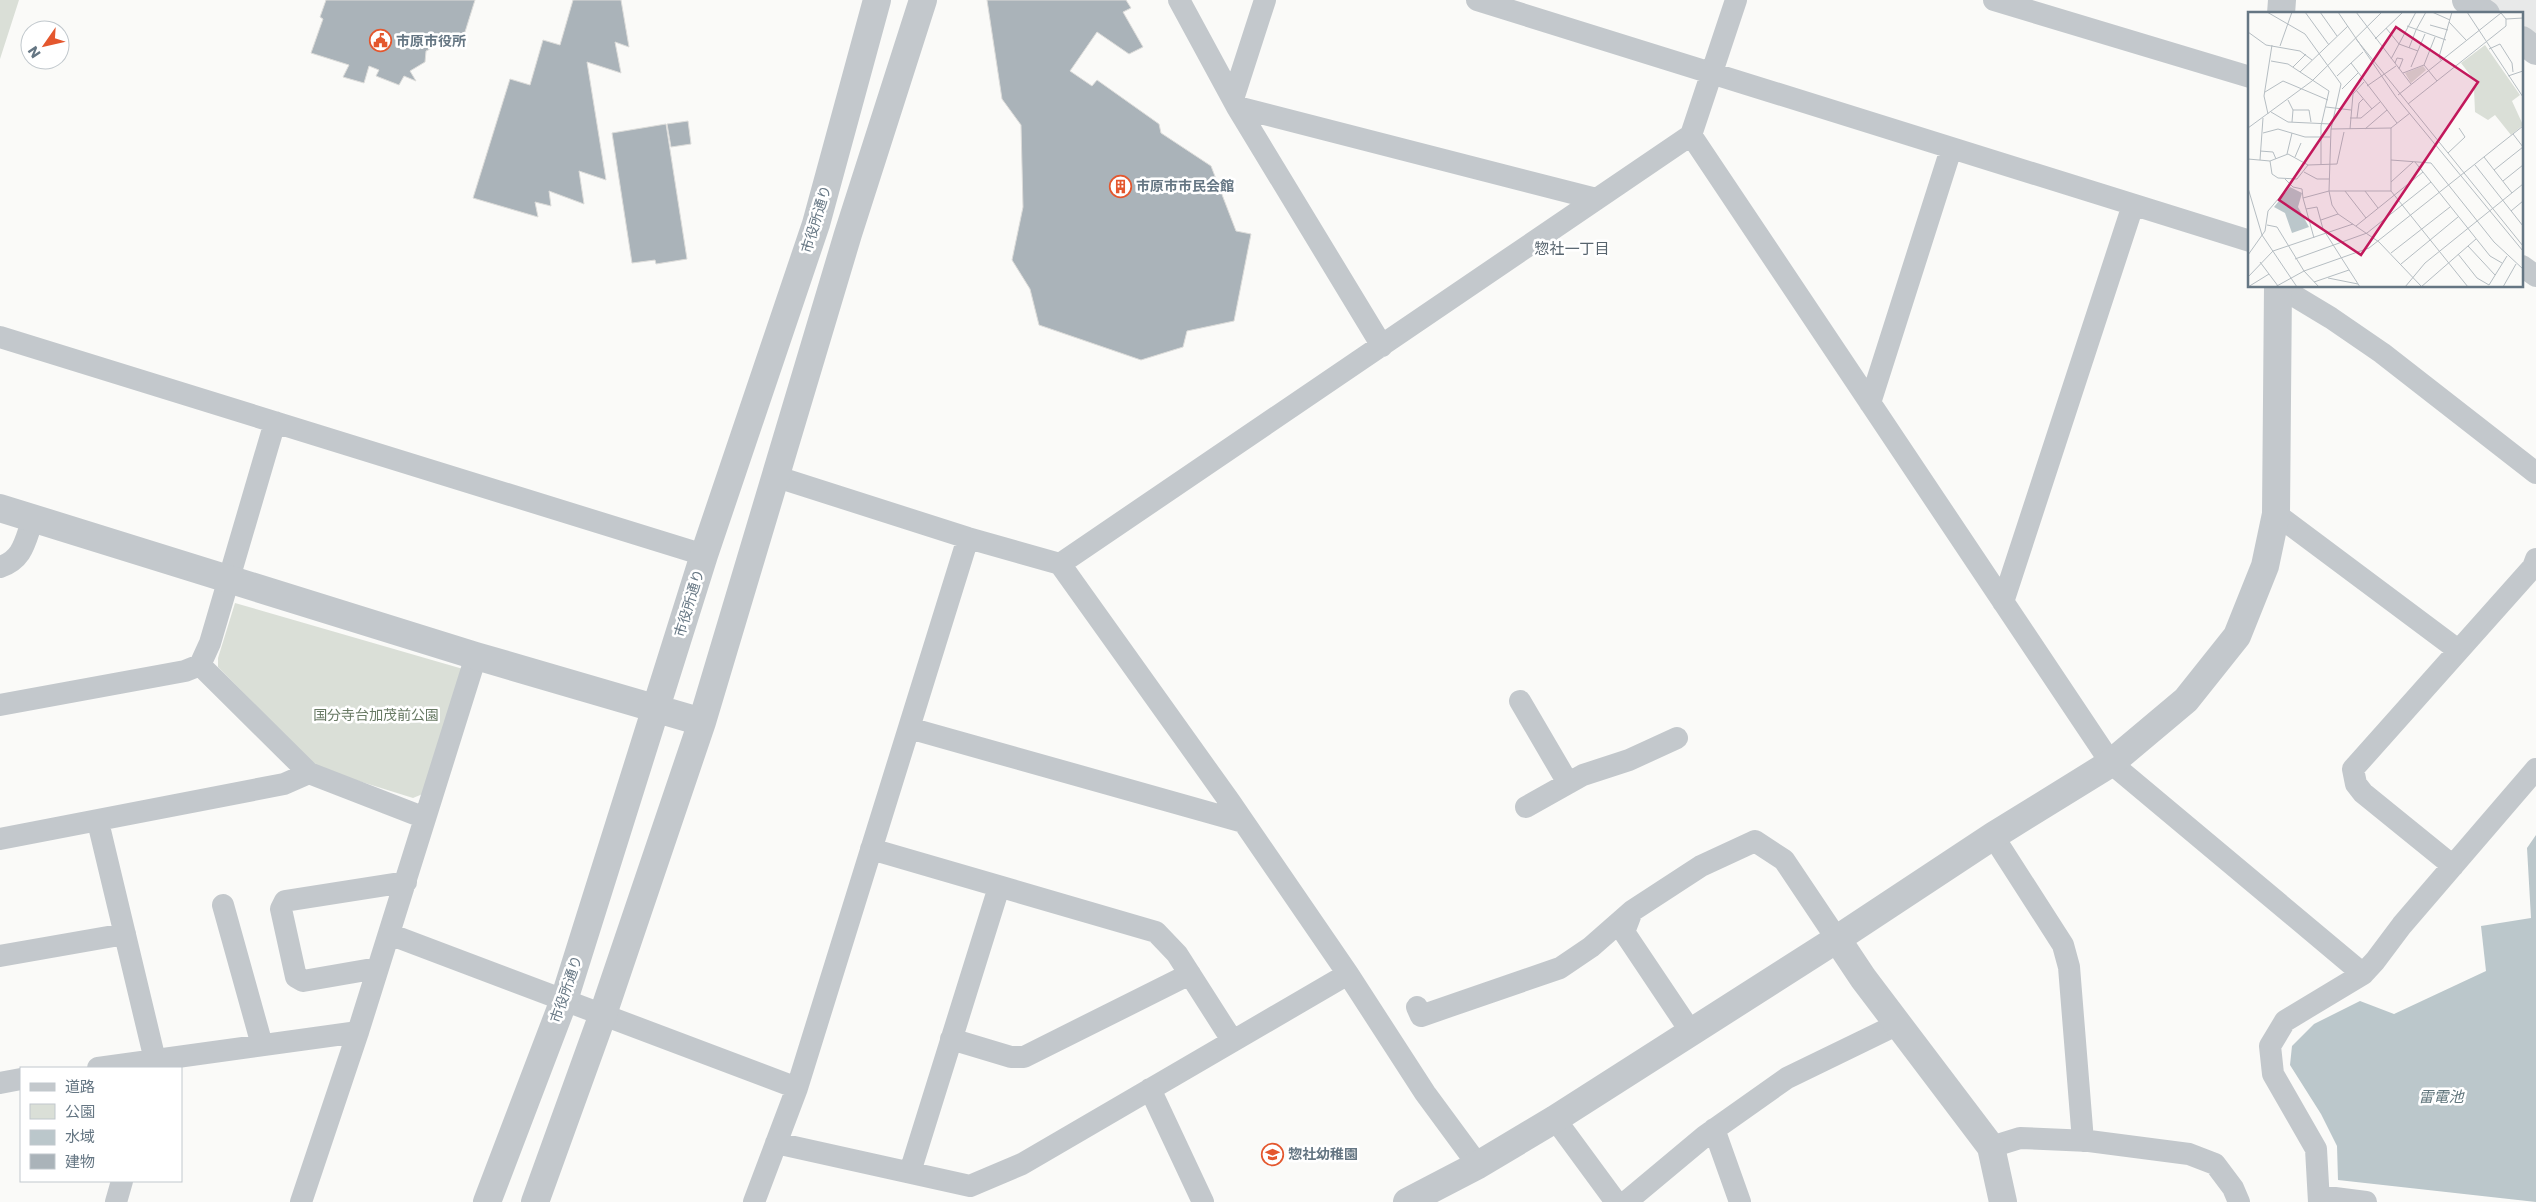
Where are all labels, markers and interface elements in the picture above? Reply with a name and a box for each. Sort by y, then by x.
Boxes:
inset map [2248,12,2524,288]
north arrow [20,20,70,70]
public building icon: 市原市役所 [368,29,392,53]
place label: 市原市役所 [396,31,466,51]
text: N [23,42,45,62]
building icon: 市原市市民会館 [1108,174,1132,198]
place label: 市原市市民会館 [1136,176,1234,196]
street label: 市役所通り [796,183,836,255]
district label: 惣社一丁目 [1534,238,1610,259]
street label: 市役所通り [669,567,709,639]
park label: 国分寺台加茂前公園 [313,705,439,725]
street label: 市役所通り [545,953,587,1025]
legend [20,1067,182,1182]
text: 道路 [65,1076,95,1097]
water label: 雷電池 [2418,1086,2465,1107]
text: 公園 [65,1101,95,1122]
text: 水域 [65,1126,95,1147]
school or university icon: 惣社幼稚園 [1260,1142,1284,1166]
place label: 惣社幼稚園 [1288,1144,1358,1164]
text: 建物 [65,1151,95,1172]

